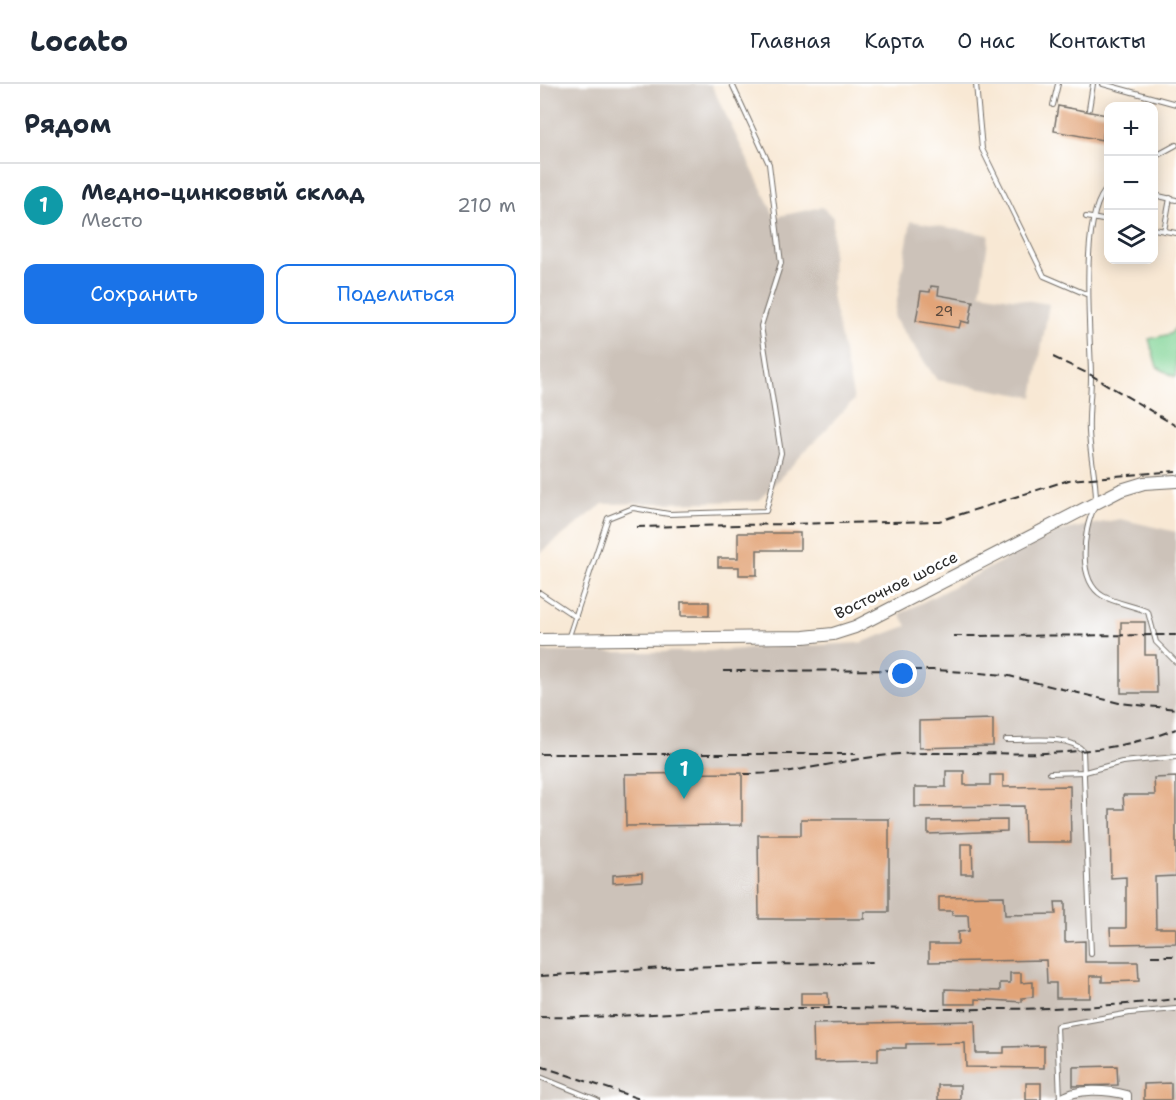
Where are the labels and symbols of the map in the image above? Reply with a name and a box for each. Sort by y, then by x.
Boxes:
house number: 29 [935,302,953,320]
street label: Восточное шоссе [831,546,961,624]
your location [888,659,917,688]
pin: 1 [664,750,704,799]

